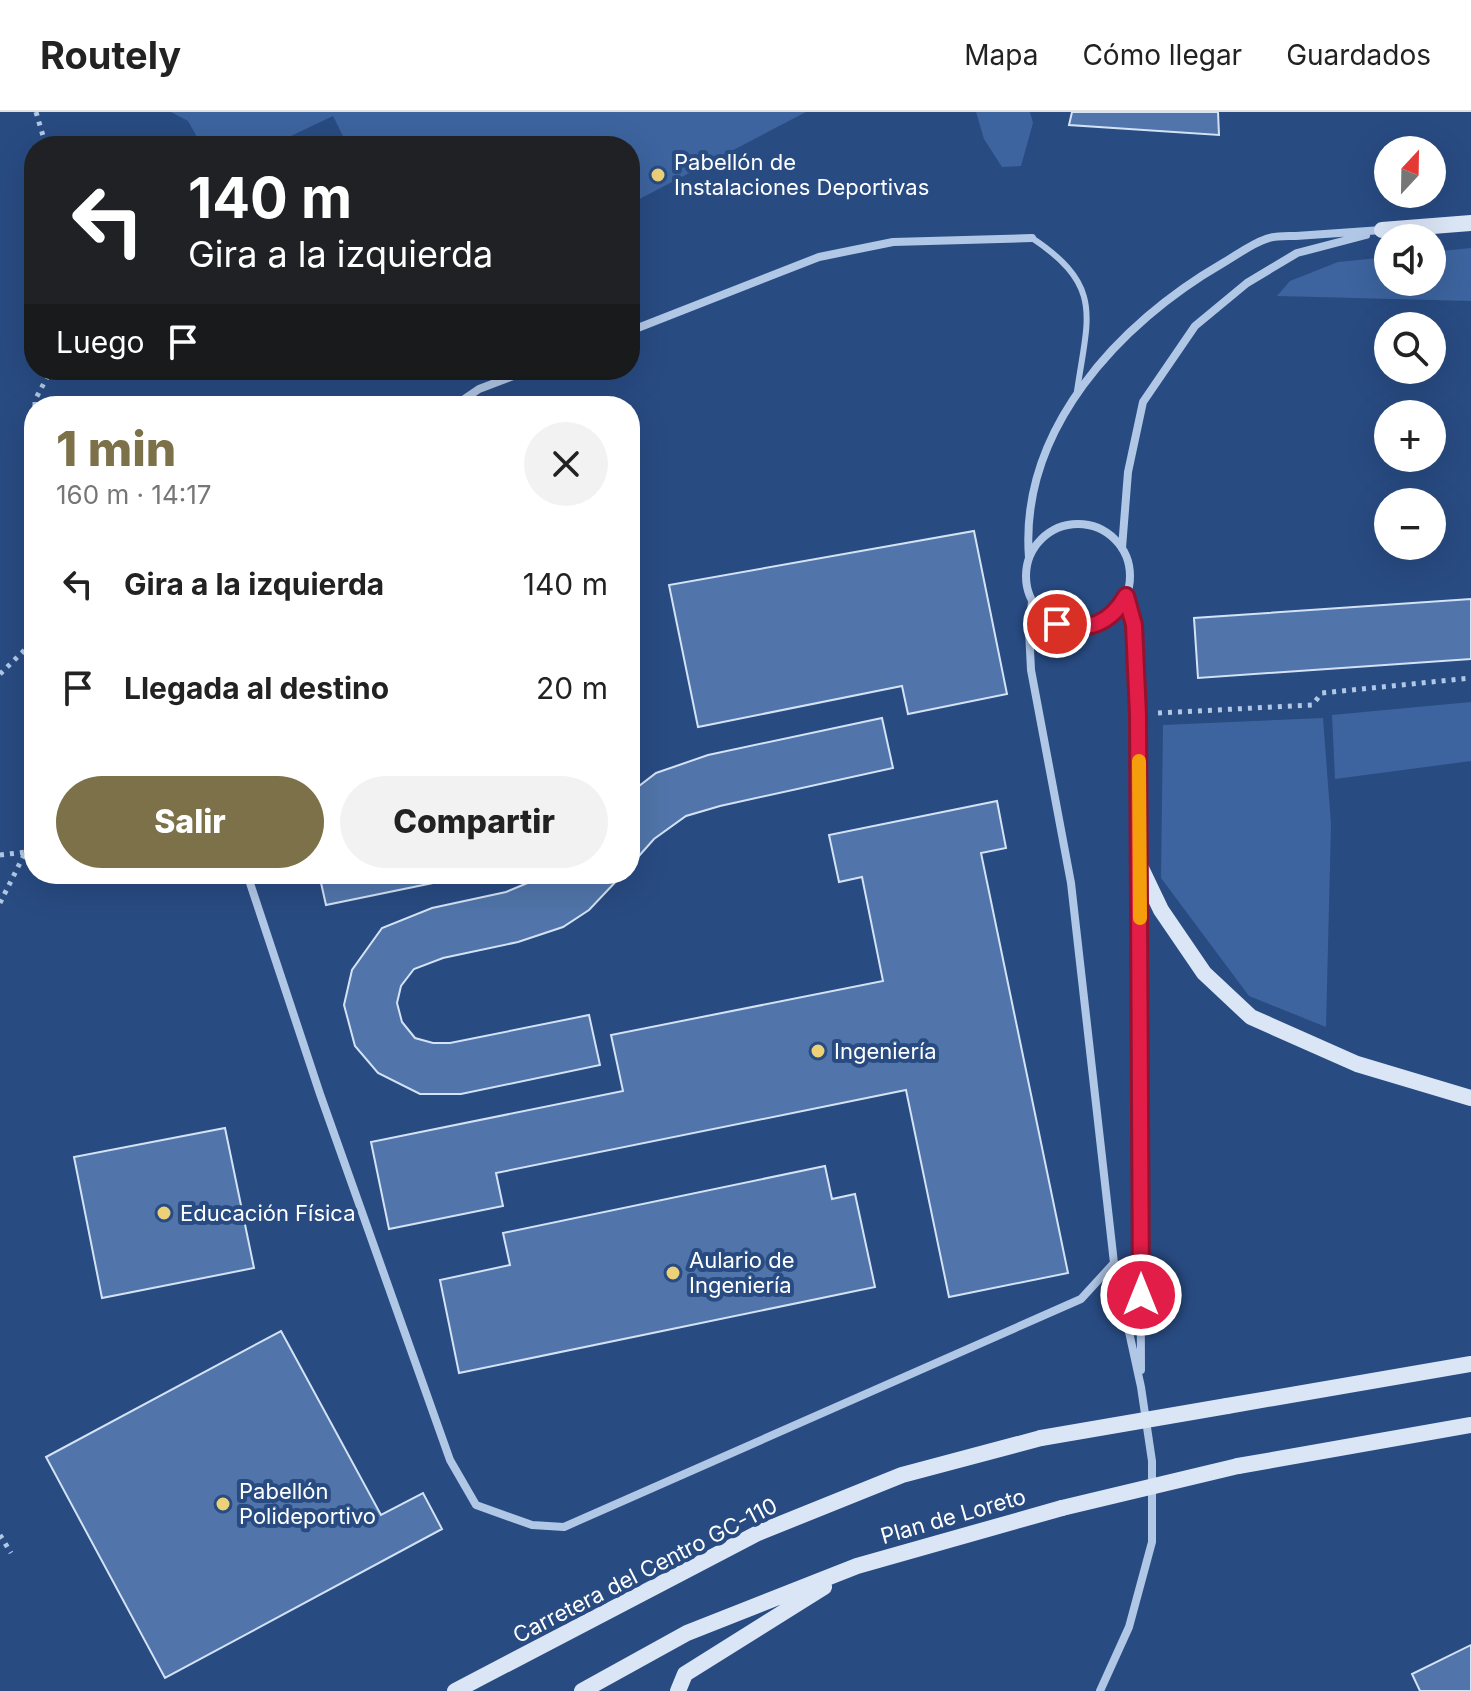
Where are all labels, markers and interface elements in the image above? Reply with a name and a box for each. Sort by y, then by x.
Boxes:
text: Routely [40,32,181,78]
text: Mapa [964,38,1038,72]
text: Cómo llegar [1082,38,1242,72]
text: Guardados [1286,38,1431,72]
north arrow [1374,136,1446,208]
map controls [1374,136,1446,560]
place label: Pabellón de Instalaciones Deportivas [674,149,929,200]
text: 140 m [188,164,352,232]
marker: Pabellón de Instalaciones Deportivas [649,166,667,184]
icon: left [56,168,160,272]
button: sound [1374,224,1446,296]
text: Gira a la izquierda [188,232,493,276]
button: search [1374,312,1446,384]
icon: arrive [161,320,205,364]
text: Luego [56,324,145,360]
button: + [1374,400,1446,472]
text: 1 min [56,419,176,478]
button: close [524,422,608,506]
text: 160 m · 14:17 [56,479,211,510]
button: − [1374,488,1446,560]
icon: left [56,562,100,606]
text: Gira a la izquierda [124,566,384,602]
text: 140 m [523,566,608,602]
pin [1023,590,1091,658]
icon: arrive [1035,602,1079,646]
icon: arrive [56,666,100,710]
text: Llegada al destino [124,670,389,706]
text: 20 m [536,670,608,706]
button: Salir [56,776,324,868]
button: Compartir [340,776,608,868]
place label: Ingeniería [834,1038,937,1064]
marker: Ingeniería [809,1042,827,1060]
place label: Educación Física [180,1200,356,1226]
marker: Educación Física [155,1204,173,1222]
place label: Aulario de Ingeniería [689,1247,795,1298]
position arrow [1099,1253,1183,1337]
marker: Aulario de Ingeniería [664,1264,682,1282]
place label: Pabellón Polideportivo [239,1478,376,1529]
street label: Plan de Loreto [877,1483,1029,1549]
street label: Carretera del Centro GC-110 [509,1492,781,1648]
marker: Pabellón Polideportivo [214,1495,232,1513]

